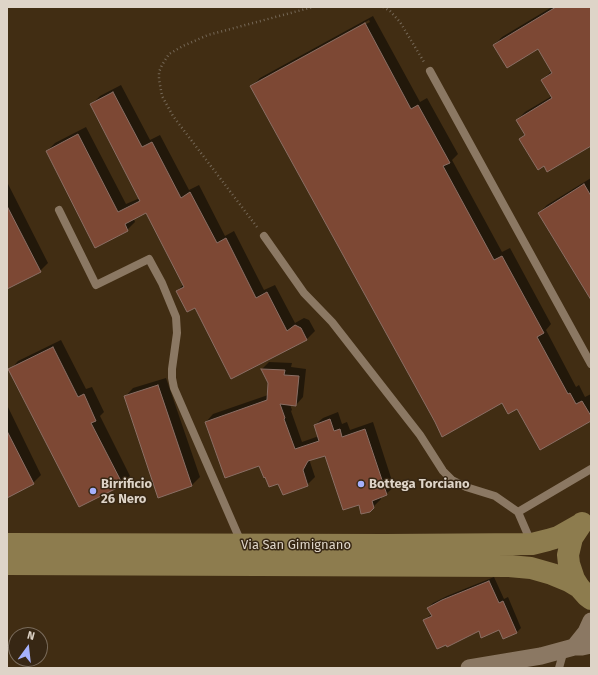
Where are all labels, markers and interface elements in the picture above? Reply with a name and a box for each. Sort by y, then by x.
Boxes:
place label: Birrificio 26 Nero [101,476,152,507]
place label: Bottega Torciano [369,476,469,492]
marker: Bottega Torciano [356,479,366,489]
marker: Birrificio 26 Nero [88,486,98,496]
street label: Via San Gimignano [241,537,351,553]
north arrow [8,627,48,667]
text: N [26,629,36,643]

